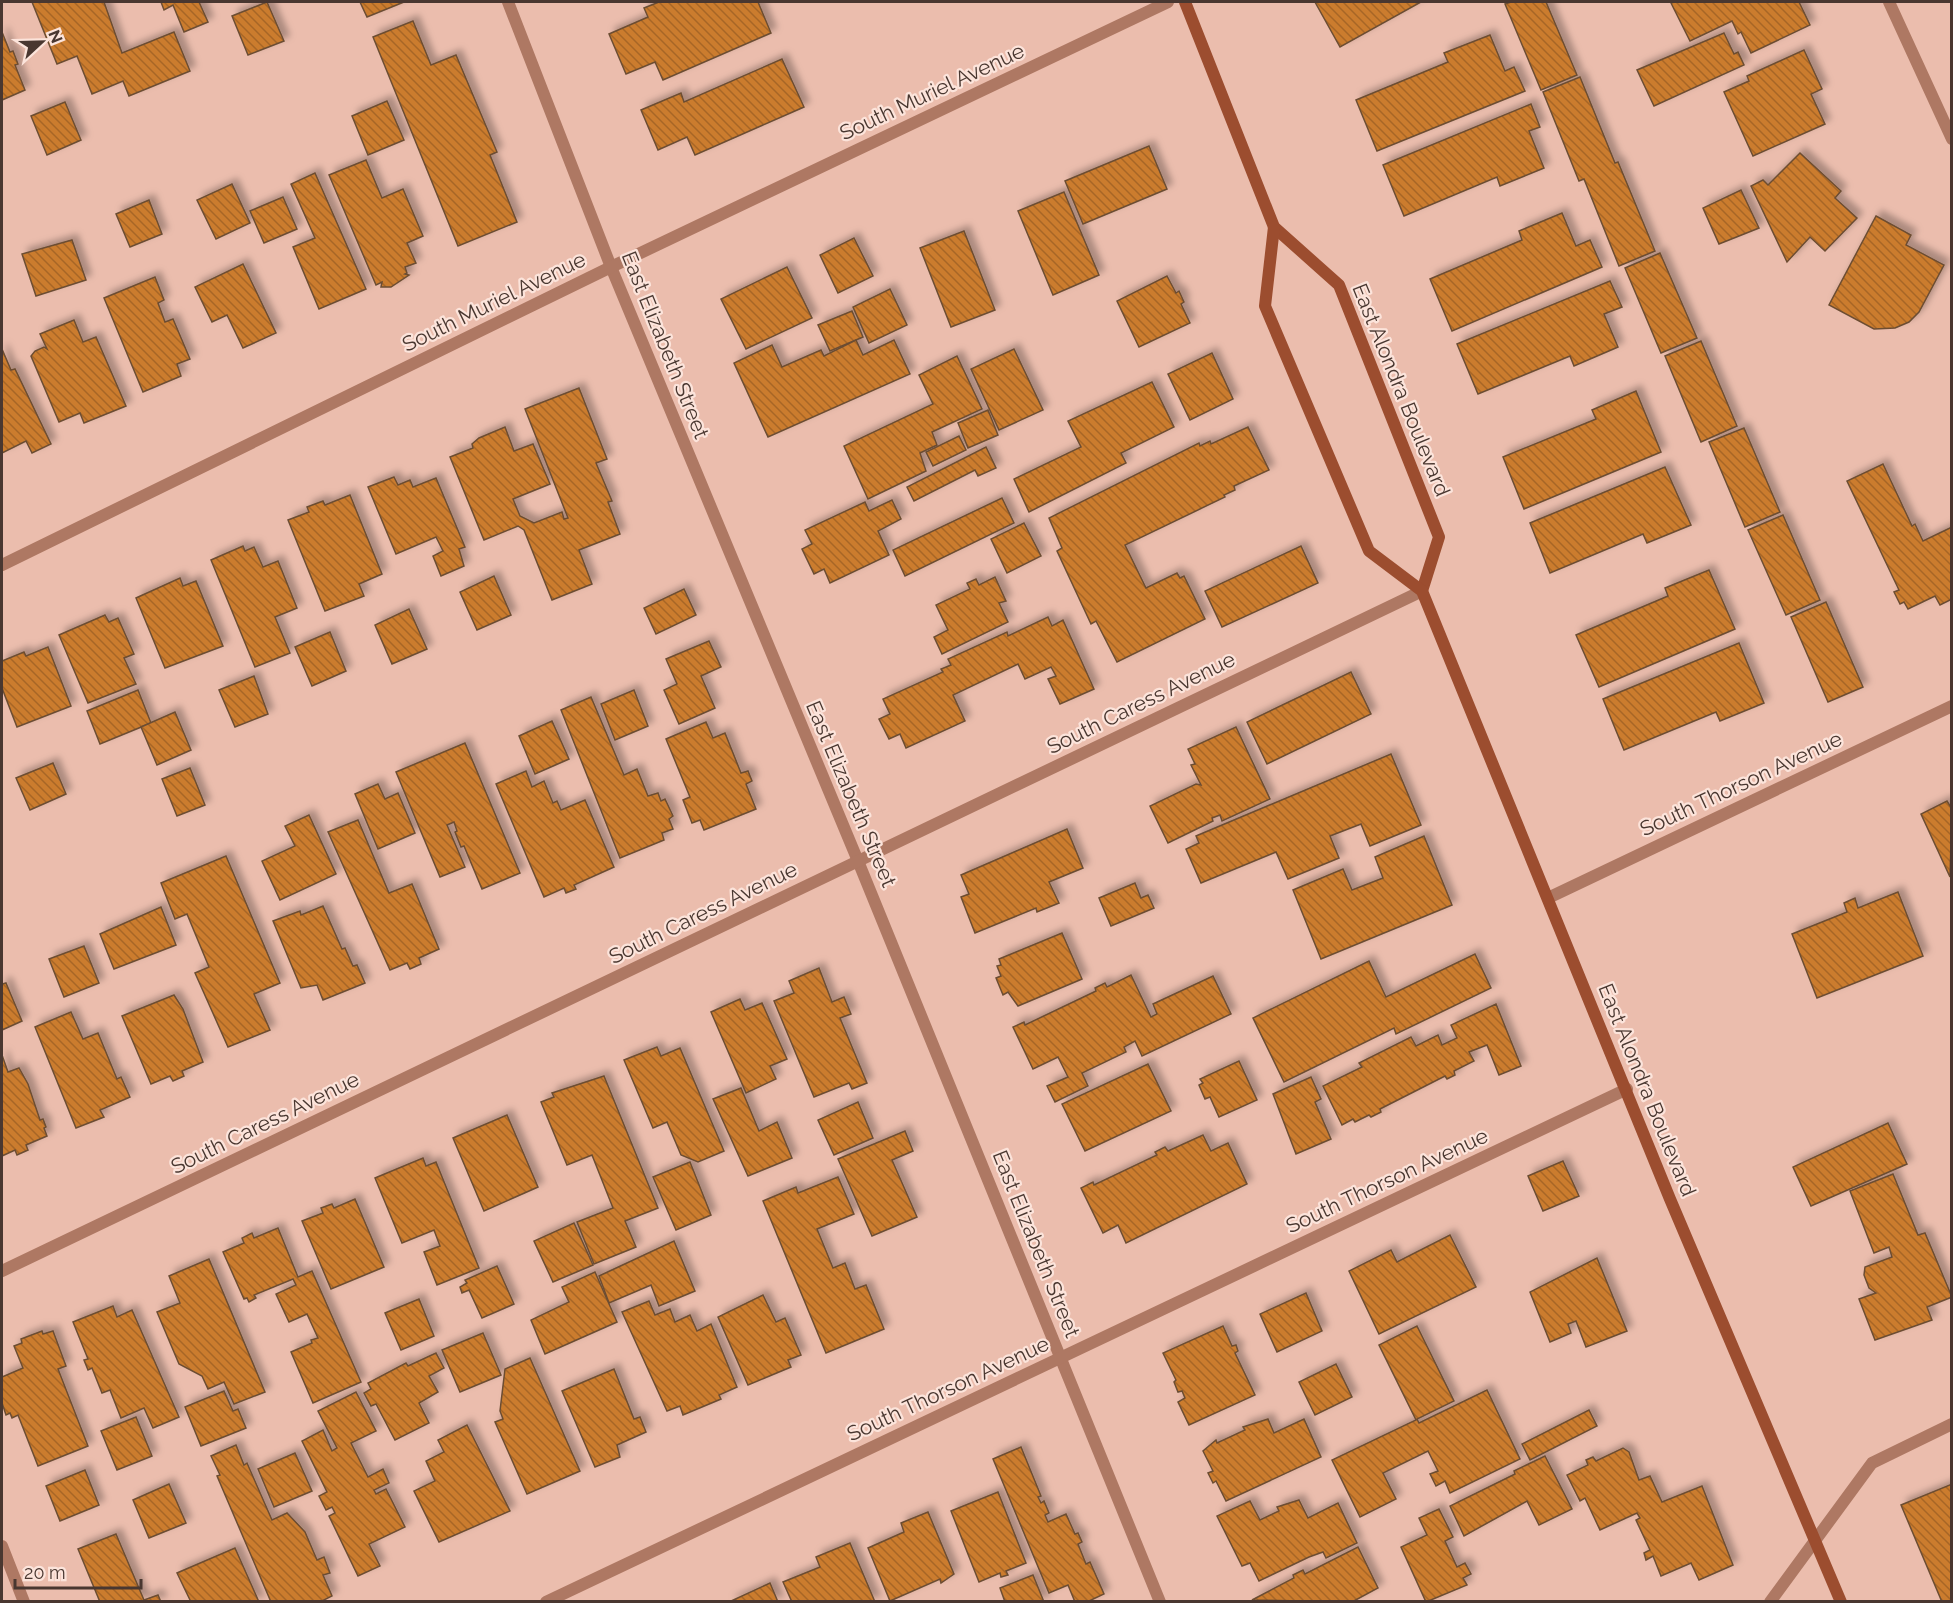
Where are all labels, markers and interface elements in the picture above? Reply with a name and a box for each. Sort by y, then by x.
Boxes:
north arrow [12,12,72,72]
text: N [44,27,67,46]
street label: South Muriel Avenue [835,38,1028,145]
street label: South Muriel Avenue [398,246,590,357]
street label: East Elizabeth Street [616,248,714,442]
street label: East Alondra Boulevard [1347,280,1456,500]
street label: South Caress Avenue [1043,646,1239,759]
street label: East Elizabeth Street [801,697,902,891]
street label: South Thorson Avenue [1636,726,1846,841]
street label: South Caress Avenue [605,856,801,969]
street label: East Alondra Boulevard [1593,980,1702,1200]
street label: South Caress Avenue [167,1066,363,1179]
street label: South Thorson Avenue [1282,1123,1492,1238]
street label: East Elizabeth Street [987,1147,1085,1341]
street label: South Thorson Avenue [843,1331,1053,1446]
scale bar [15,1552,141,1590]
text: 20 m [24,1562,66,1583]

